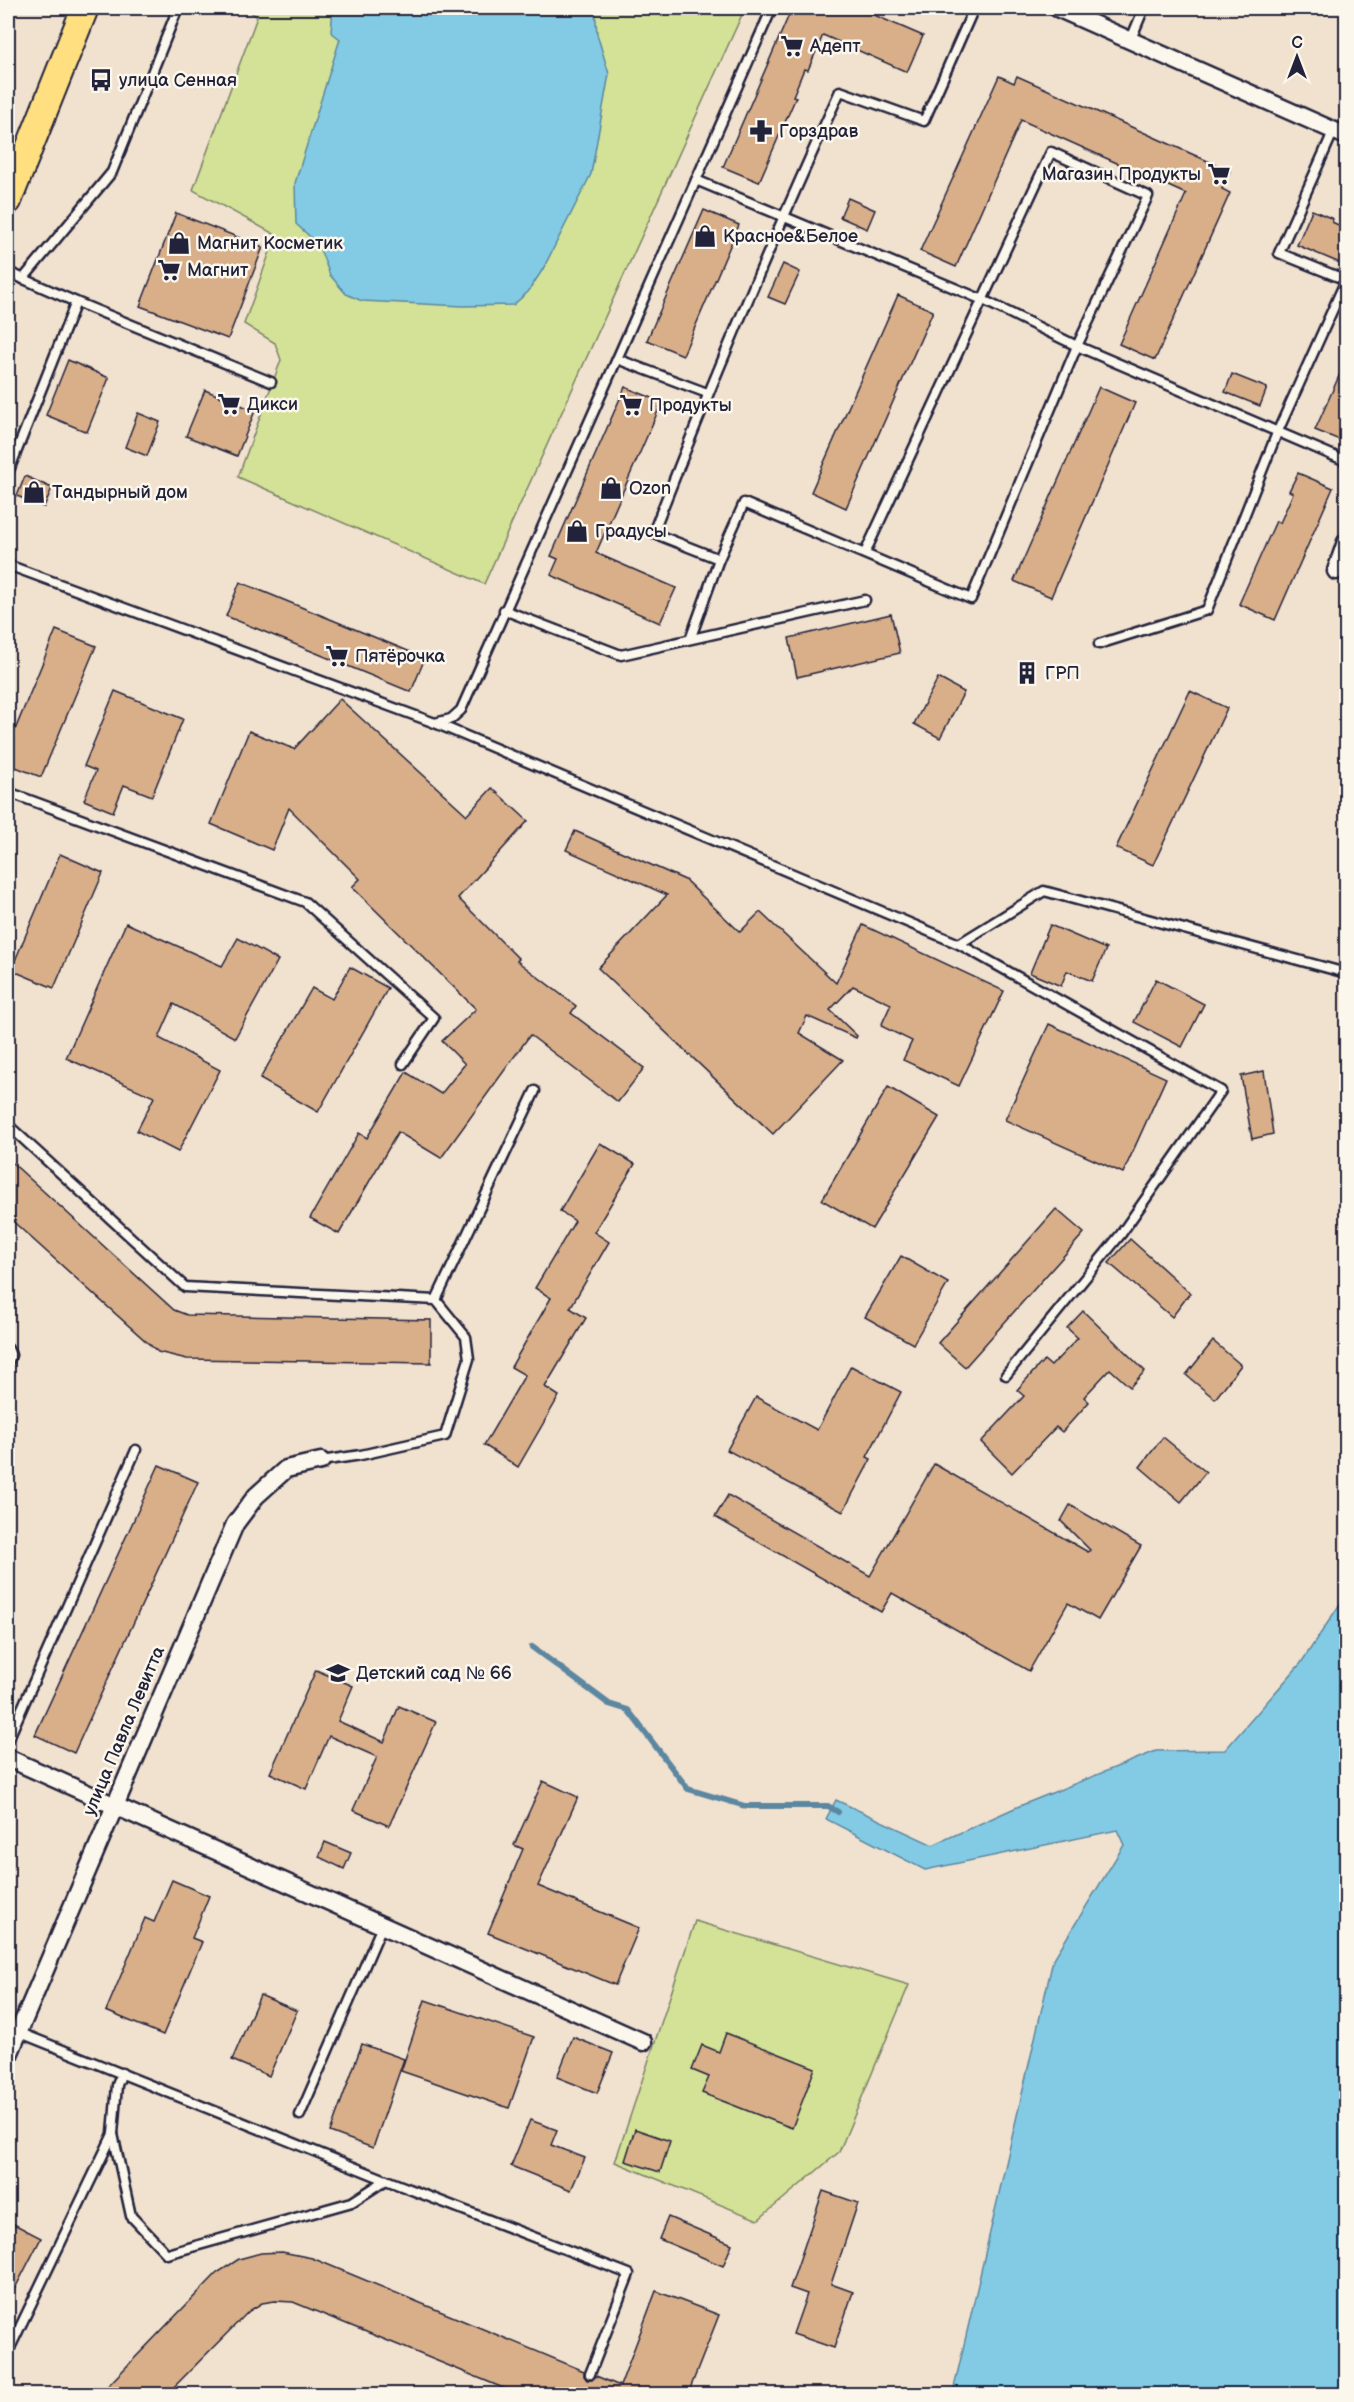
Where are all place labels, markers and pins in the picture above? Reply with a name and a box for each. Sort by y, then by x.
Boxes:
supermarket icon: Адепт [779,33,805,59]
place label: Адепт [809,36,861,57]
bus stop icon: улица Сенная [88,67,114,93]
place label: улица Сенная [119,70,237,91]
pharmacy icon: Горздрав [748,118,774,144]
place label: Горздрав [779,121,859,142]
supermarket icon: Магазин Продукты [1206,161,1232,187]
place label: Магазин Продукты [1042,164,1201,185]
shop icon: Красное&Белое [692,223,718,249]
place label: Красное&Белое [723,226,858,247]
shop icon: Магнит Косметик [166,230,192,256]
place label: Магнит Косметик [197,233,343,254]
supermarket icon: Магнит [156,257,182,283]
place label: Магнит [187,260,249,281]
supermarket icon: Дикси [216,391,242,417]
supermarket icon: Продукты [618,392,644,418]
place label: Дикси [247,394,298,415]
place label: Продукты [649,395,732,416]
shop icon: Ozon [598,475,624,501]
place label: Ozon [629,478,671,499]
shop icon: Тандырный дом [21,479,47,505]
place label: Тандырный дом [52,482,188,503]
shop icon: Градусы [564,518,590,544]
place label: Градусы [595,521,667,542]
supermarket icon: Пятёрочка [324,643,350,669]
place label: Пятёрочка [355,646,446,667]
building icon: ГРП [1014,660,1040,686]
place label: ГРП [1045,663,1080,684]
school or university icon: Детский сад № 66 [325,1660,351,1686]
place label: Детский сад № 66 [356,1663,512,1684]

